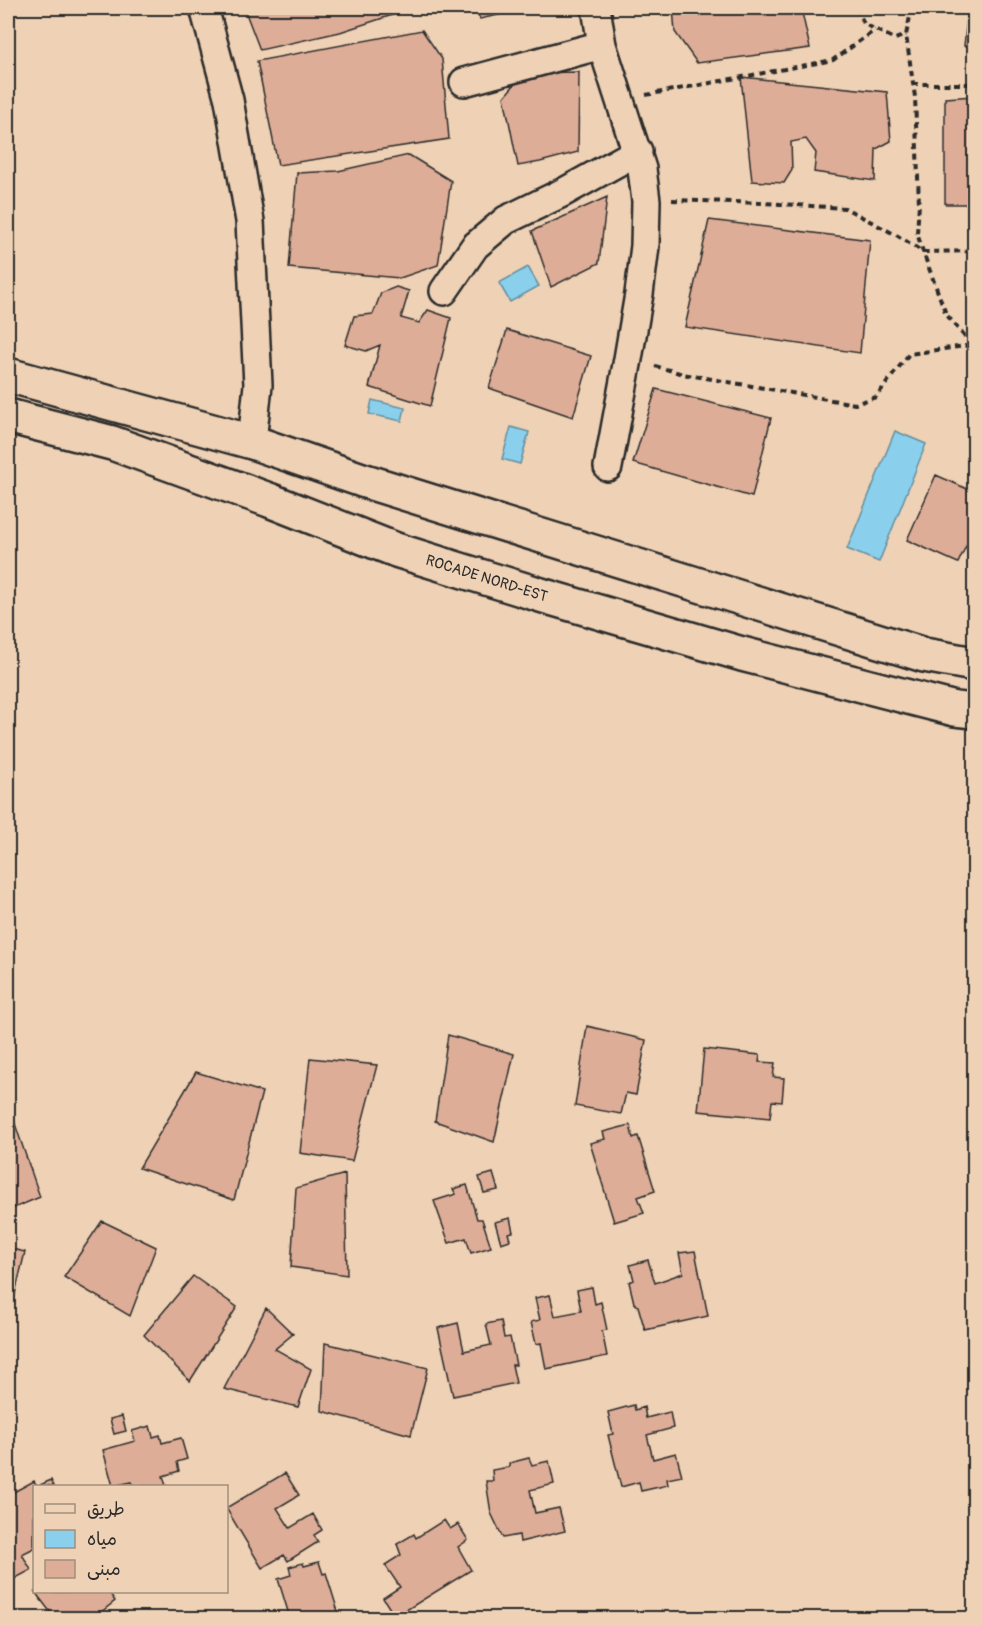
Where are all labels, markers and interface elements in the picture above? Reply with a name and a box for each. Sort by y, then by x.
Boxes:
street label: ROCADE NORD-EST [423,551,550,607]
legend [33,1485,228,1593]
text: طريق [87,1498,125,1521]
text: مياه [87,1528,117,1551]
text: مبنى [87,1558,121,1581]

